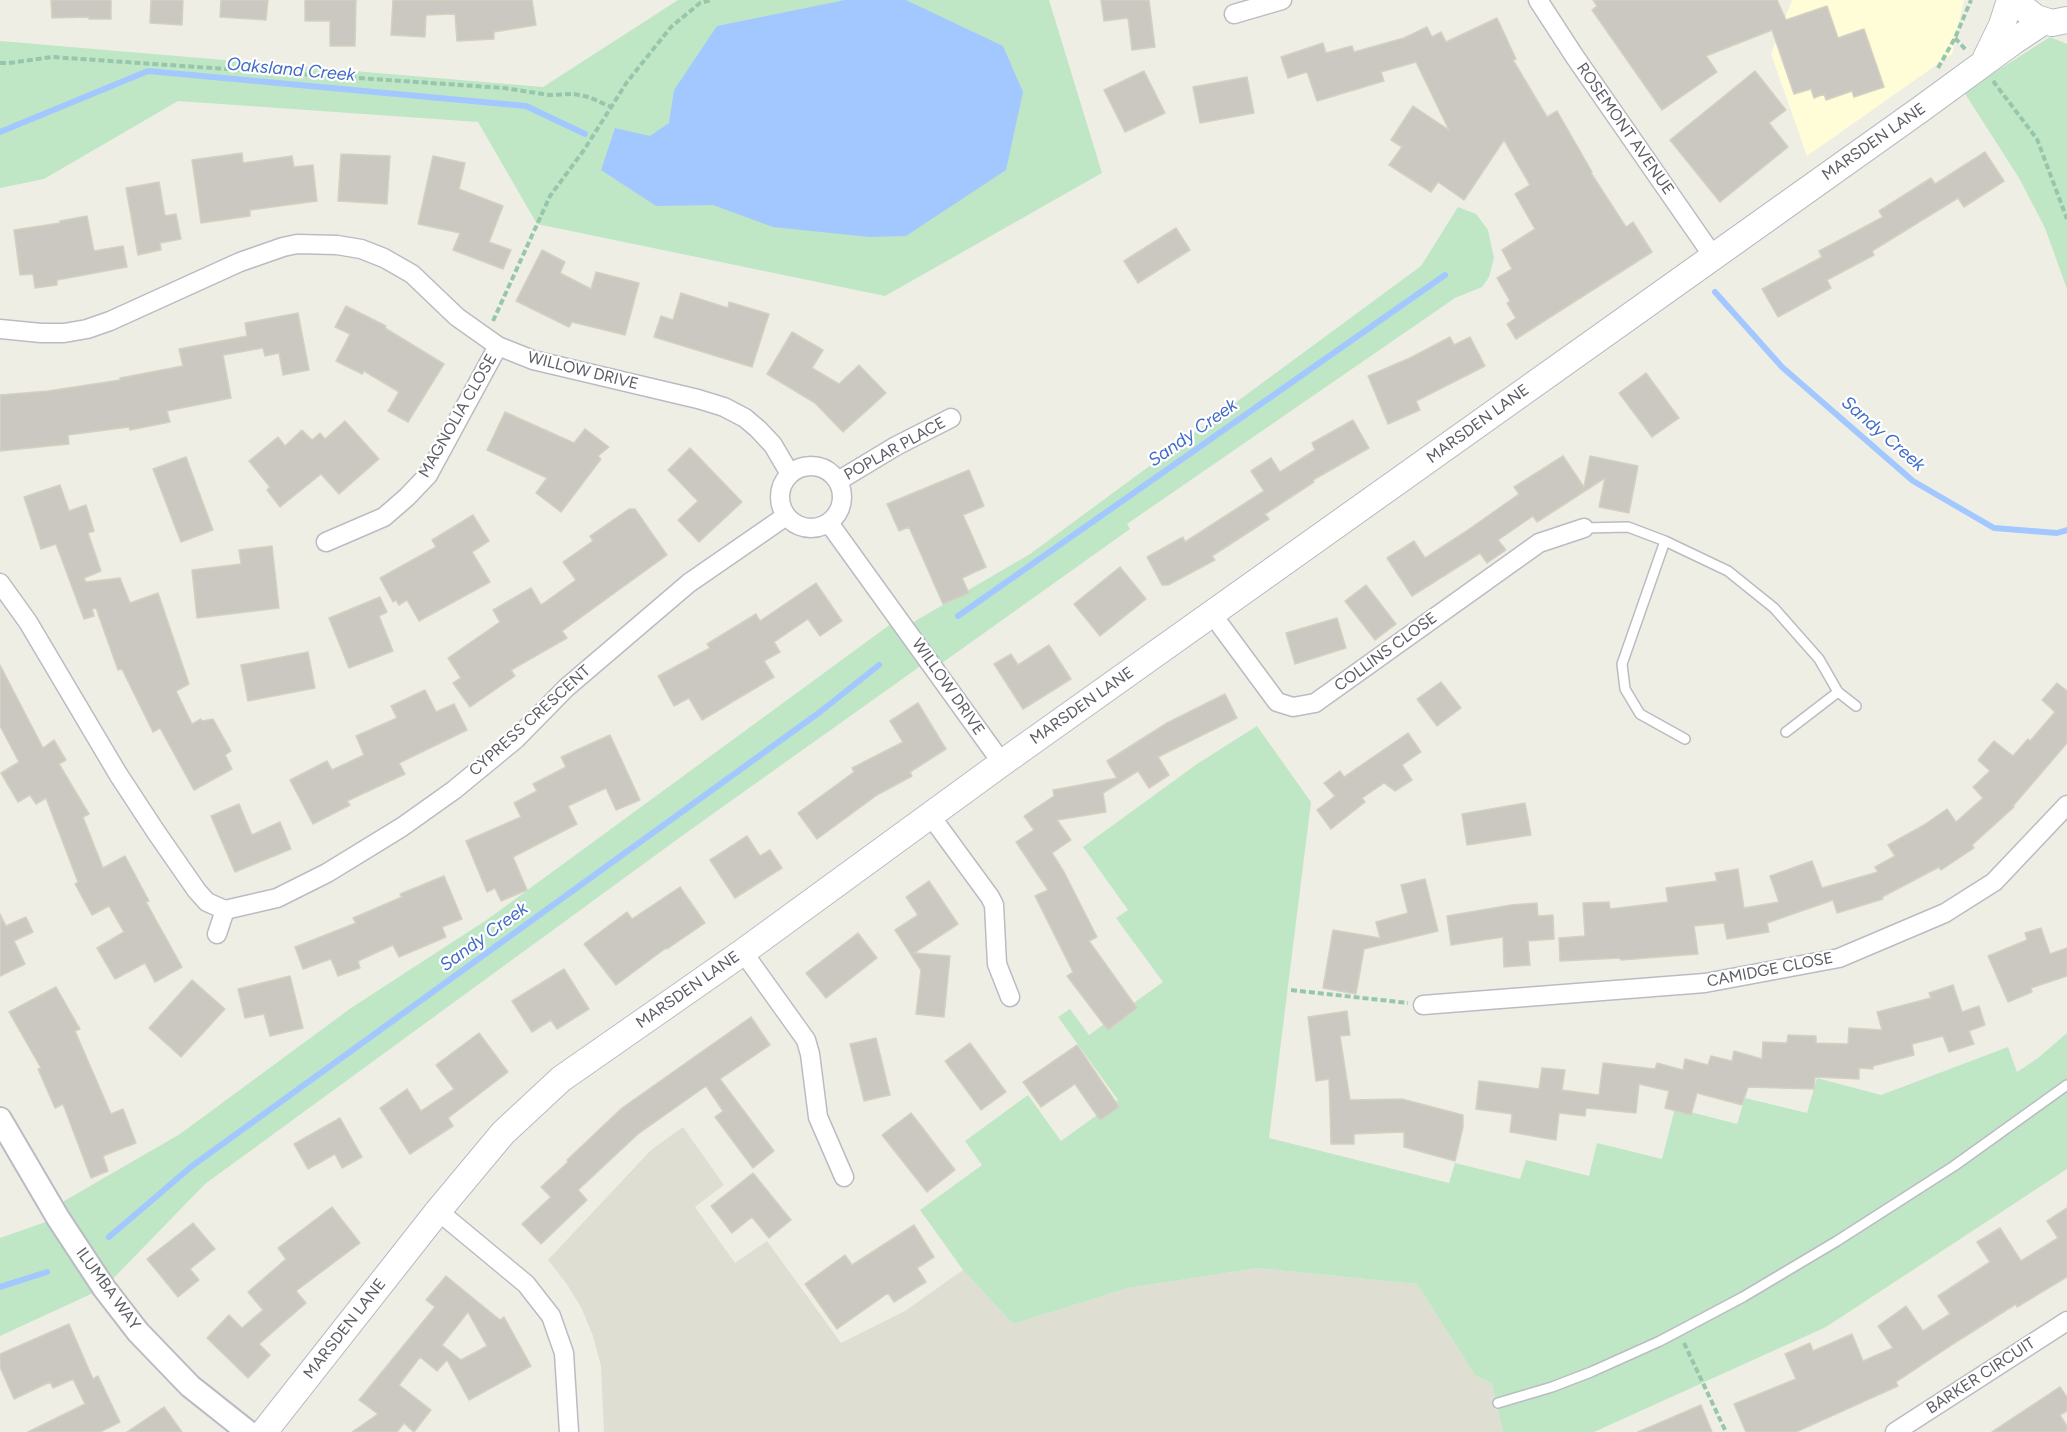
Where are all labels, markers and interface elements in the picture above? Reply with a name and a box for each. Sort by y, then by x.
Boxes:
water label: Oaksland Creek [226,54,356,86]
street label: ROSEMONT AVENUE [1572,59,1678,199]
street label: MARSDEN LANE [1819,99,1929,185]
street label: WILLOW DRIVE [526,348,640,394]
street label: MAGNOLIA CLOSE [415,351,501,481]
street label: MARSDEN LANE [1423,380,1533,468]
water label: Sandy Creek [1837,392,1929,476]
water label: Sandy Creek [1144,394,1242,472]
street label: POPLAR PLACE [841,413,949,485]
street label: COLLINS CLOSE [1331,608,1441,696]
street label: WILLOW DRIVE [908,635,988,739]
street label: CYPRESS CRESCENT [465,661,595,781]
street label: MARSDEN LANE [1027,663,1137,749]
water label: Sandy Creek [436,898,532,976]
street label: MARSDEN LANE [633,947,743,1033]
street label: CAMIDGE CLOSE [1705,948,1835,992]
street label: ILUMBA WAY [72,1244,144,1334]
street label: MARSDEN LANE [300,1275,390,1383]
street label: BARKER CIRCUIT [1923,1334,2039,1418]

